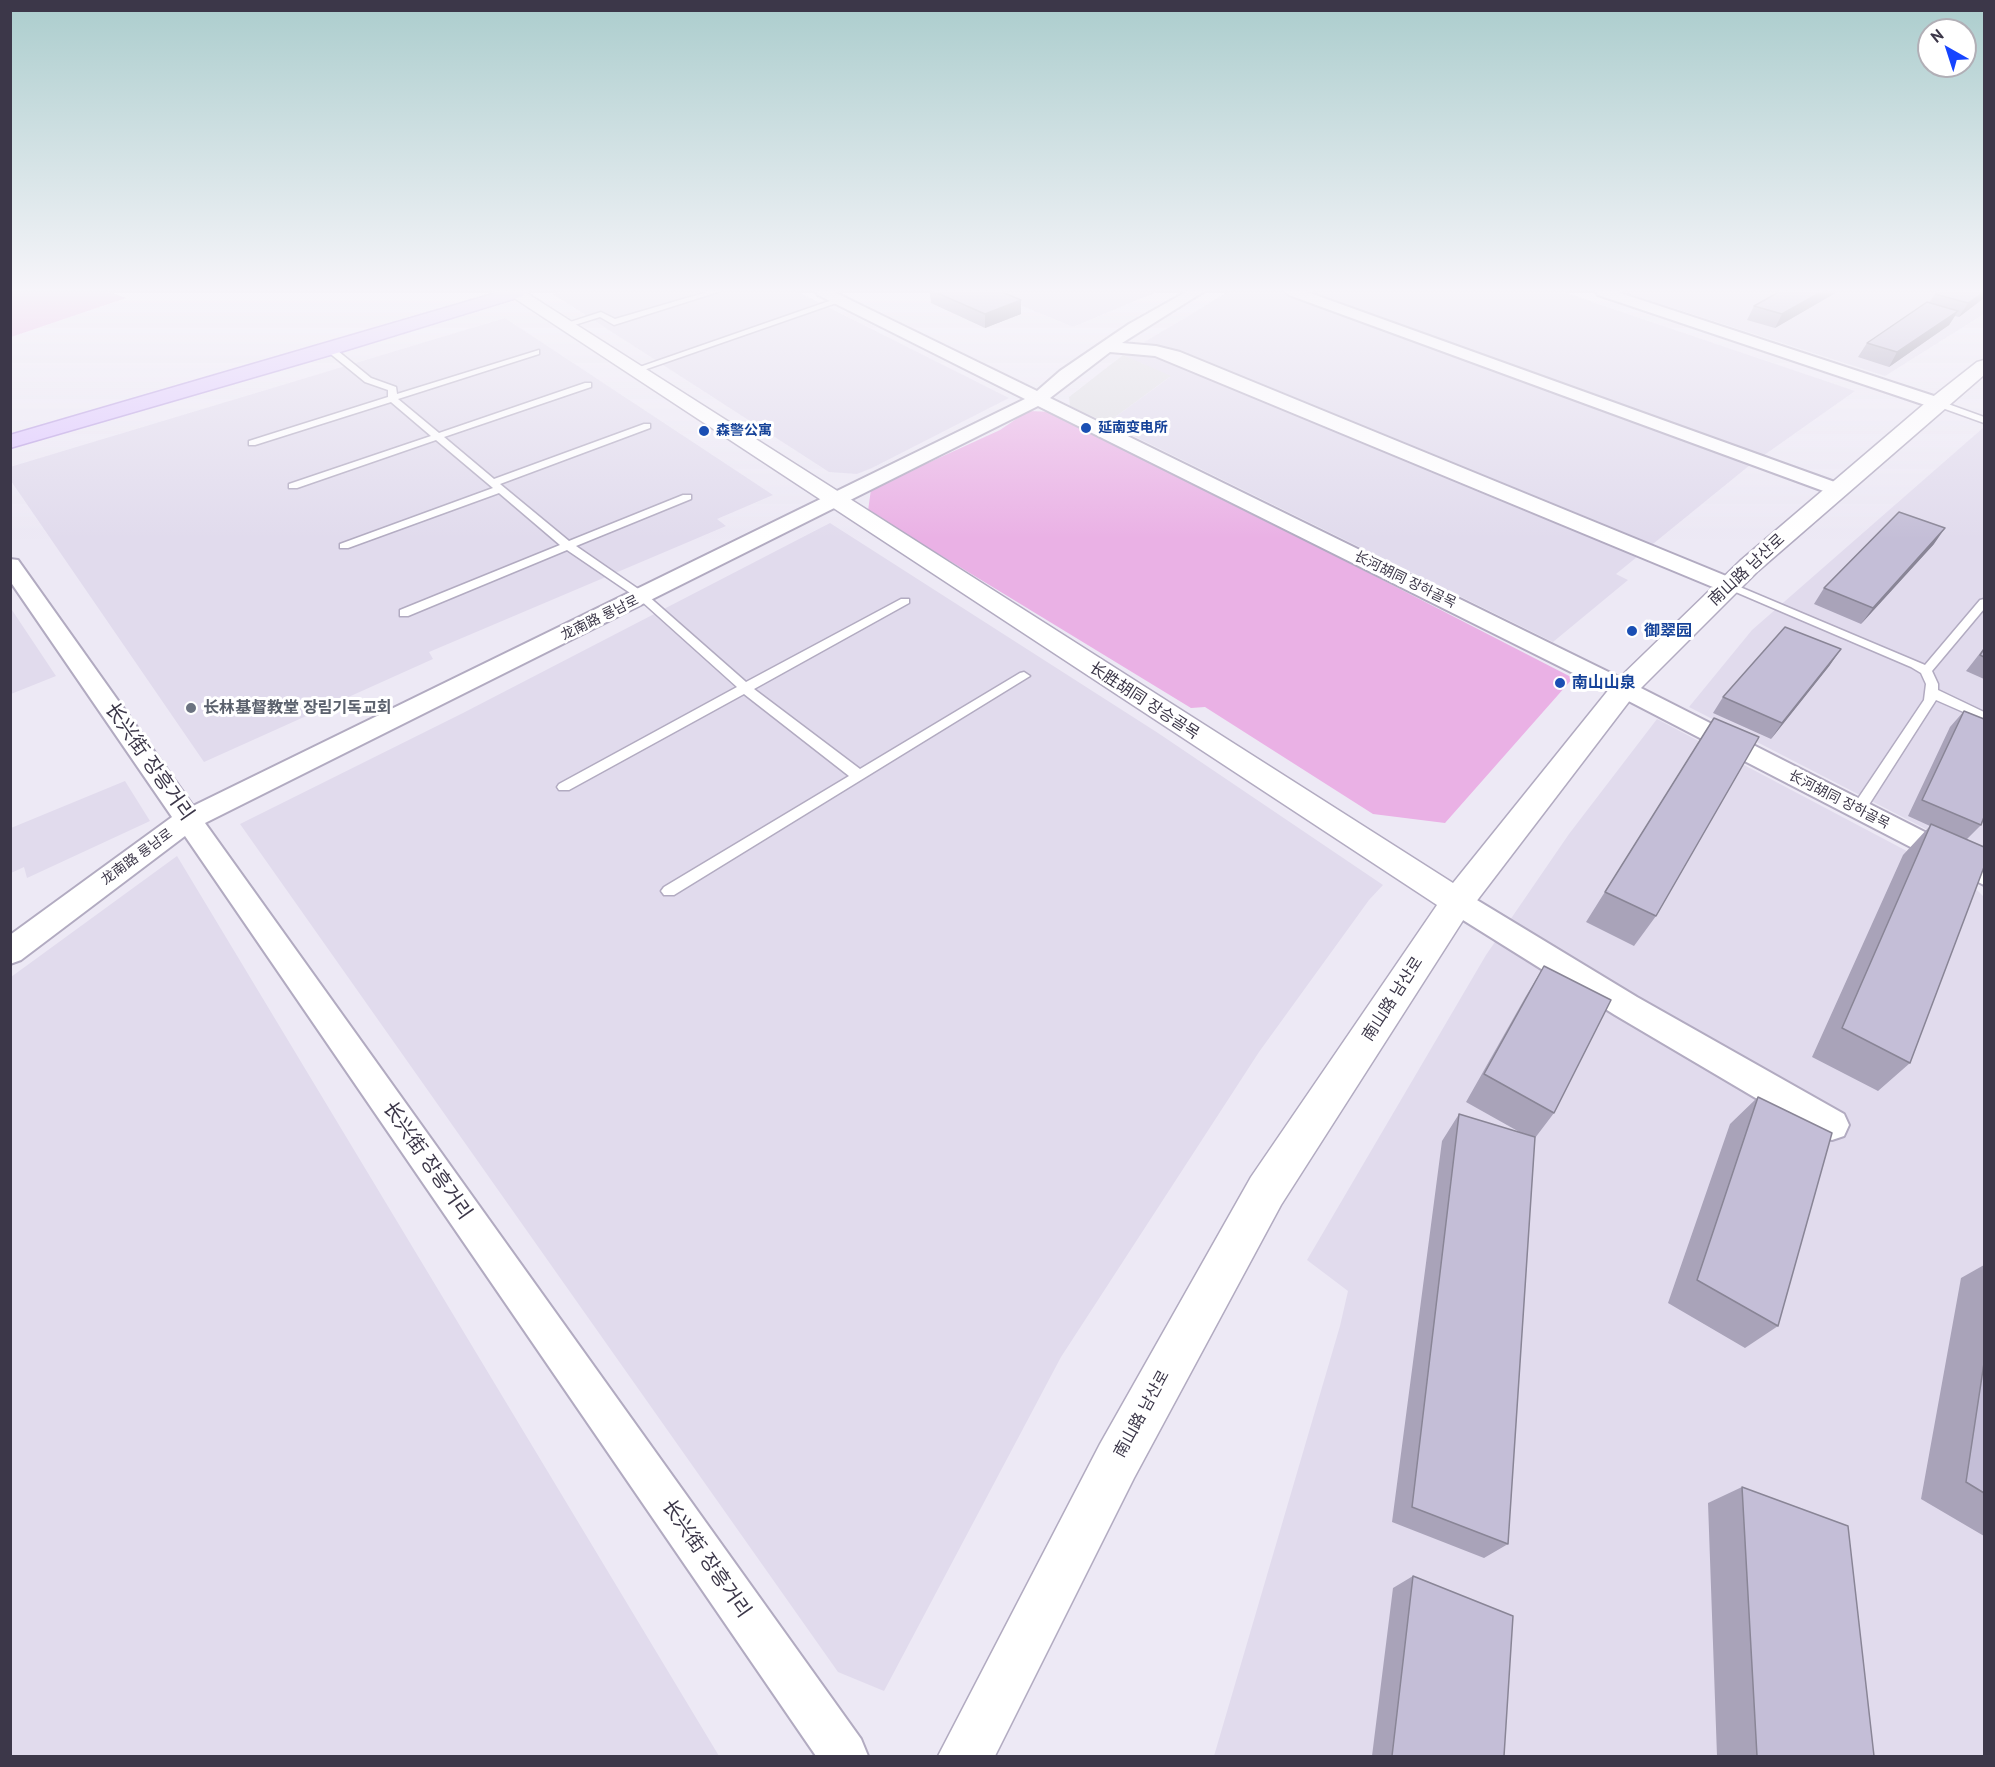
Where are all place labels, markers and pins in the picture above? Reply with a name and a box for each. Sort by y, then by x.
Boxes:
place label: 延南变电所 [1098,420,1168,436]
marker: 延南变电所 [1079,421,1093,435]
place label: 森警公寓 [716,423,772,439]
marker: 森警公寓 [697,424,711,438]
place label: 御翠园 [1644,621,1692,641]
marker: 御翠园 [1625,624,1639,638]
place label: 南山山泉 [1572,673,1636,693]
marker: 南山山泉 [1553,676,1567,690]
place label: 长林基督教堂 장림기독교회 [203,698,391,718]
marker: 长林基督教堂 장림기독교회 [184,701,198,715]

